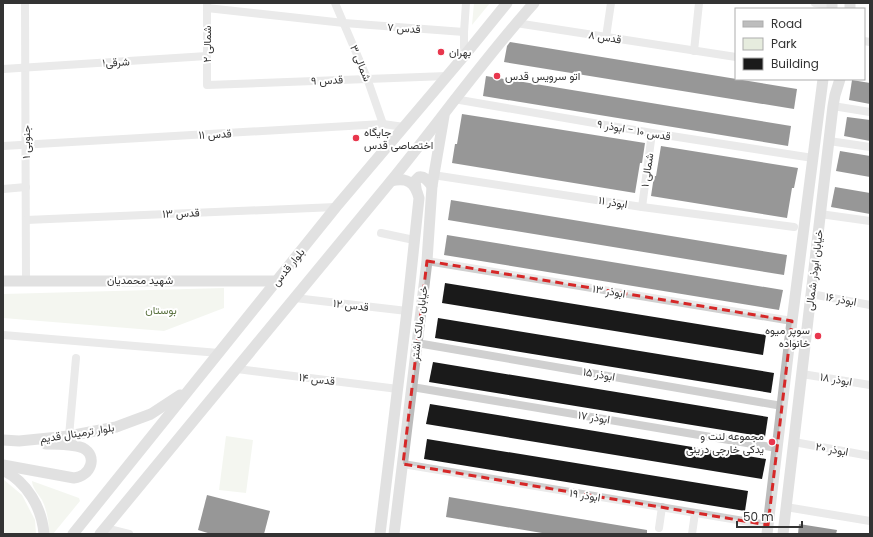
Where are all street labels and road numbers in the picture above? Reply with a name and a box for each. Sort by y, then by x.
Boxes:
street label: قدس ۷ [387,19,421,37]
street label: شمالی ۲ [199,25,215,62]
street label: قدس ۸ [587,26,623,48]
street label: شمالی ۳ [346,42,376,84]
street label: شرقی۱ [102,53,130,71]
street label: قدس ۹ [311,71,343,89]
street label: قدس ۱۰ - ابوذر ۹ [596,116,672,144]
street label: ۱ جنوبی [18,125,34,159]
street label: قدس ۱۱ [198,125,232,143]
street label: شمالی ۱ [637,152,657,188]
street label: ابوذر ۱۱ [597,192,629,212]
street label: قدس ۱۳ [162,204,200,222]
street label: خیابان ابوذر شمالی [801,229,827,311]
street label: بلوار قدس [268,245,308,289]
street label: شهید محمدیان [107,272,173,288]
street label: ابوذر ۱۳ [591,281,627,301]
street label: خیابان مالک اشتر [406,285,432,362]
street label: ابوذر ۱۶ [824,288,858,310]
street label: قدس ۱۲ [332,295,370,315]
street label: ابوذر ۱۵ [582,363,616,385]
street label: ابوذر ۱۸ [819,368,853,390]
street label: قدس ۱۴ [298,369,336,389]
street label: ابوذر ۱۷ [577,407,611,427]
street label: بلوار ترمینال قدیم [39,419,115,447]
street label: ابوذر ۲۰ [814,438,850,460]
street label: ابوذر ۱۹ [568,485,602,505]

